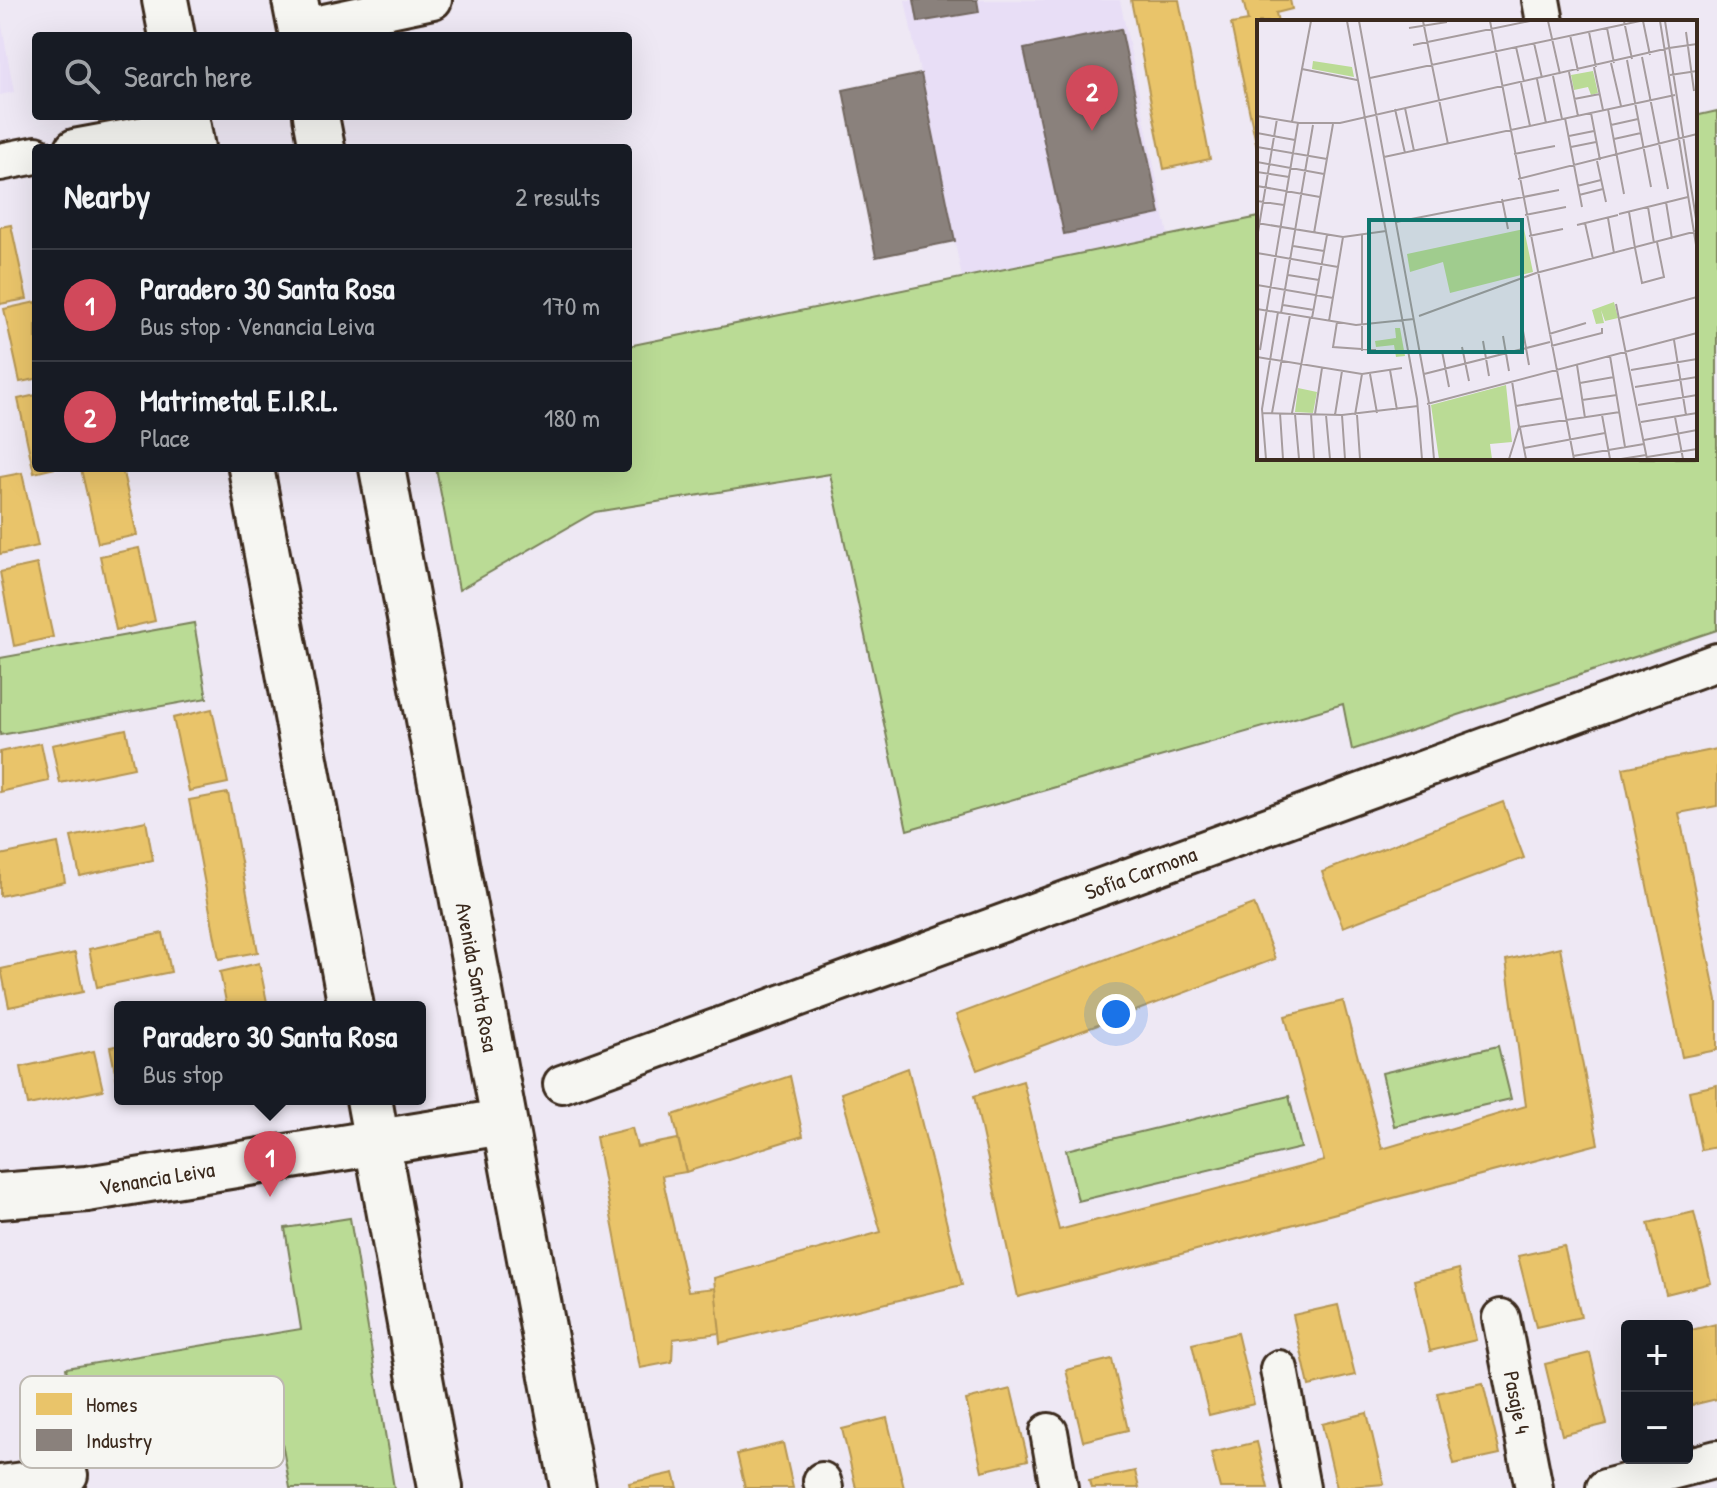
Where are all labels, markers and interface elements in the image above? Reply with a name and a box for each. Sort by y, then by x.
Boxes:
inset map [1257,20,1697,460]
search box [32,32,632,120]
icon: search [60,54,104,98]
text: Search here [124,56,252,96]
pin: 2 [1066,65,1118,131]
text: Nearby [64,173,150,219]
text: 2 results [515,179,600,214]
text: Paradero 30 Santa Rosa [140,268,395,308]
text: 1 [85,288,95,323]
text: 170 m [542,288,600,323]
text: Bus stop · Venancia Leiva [140,308,374,343]
text: Matrimetal E.I.R.L. [140,380,338,420]
text: 2 [84,400,96,435]
text: 180 m [544,400,600,435]
text: Place [140,420,190,455]
street label: Sofía Carmona [1080,838,1201,907]
street label: Avenida Santa Rosa [449,900,506,1055]
your location [1096,994,1136,1034]
popup [114,1001,426,1105]
text: Paradero 30 Santa Rosa [143,1016,397,1056]
text: Bus stop [143,1056,223,1091]
pin: 1 [244,1131,296,1197]
street label: Venancia Leiva [97,1154,217,1202]
map controls [1621,1320,1693,1464]
button: + [1621,1320,1693,1392]
street label: Pasaje 4 [1497,1368,1538,1436]
legend [20,1376,284,1468]
text: Homes [86,1389,137,1419]
button: − [1621,1392,1693,1464]
text: Industry [86,1425,152,1455]

